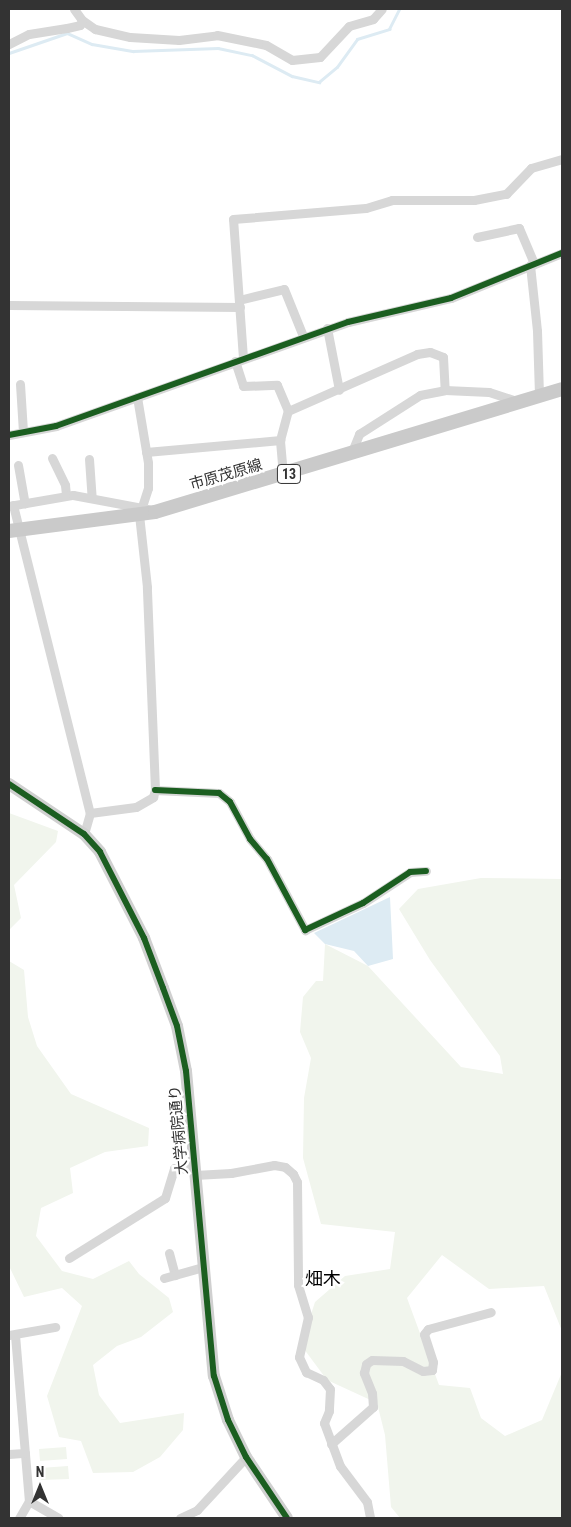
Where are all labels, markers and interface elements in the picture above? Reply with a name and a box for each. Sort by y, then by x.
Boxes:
street label: 市原茂原線 [187,456,265,494]
road number: 13 [276,462,302,486]
street label: 大学病院通り [166,1084,192,1176]
district label: 畑木 [305,1268,341,1290]
north arrow [15,1462,65,1512]
text: N [36,1464,44,1480]

